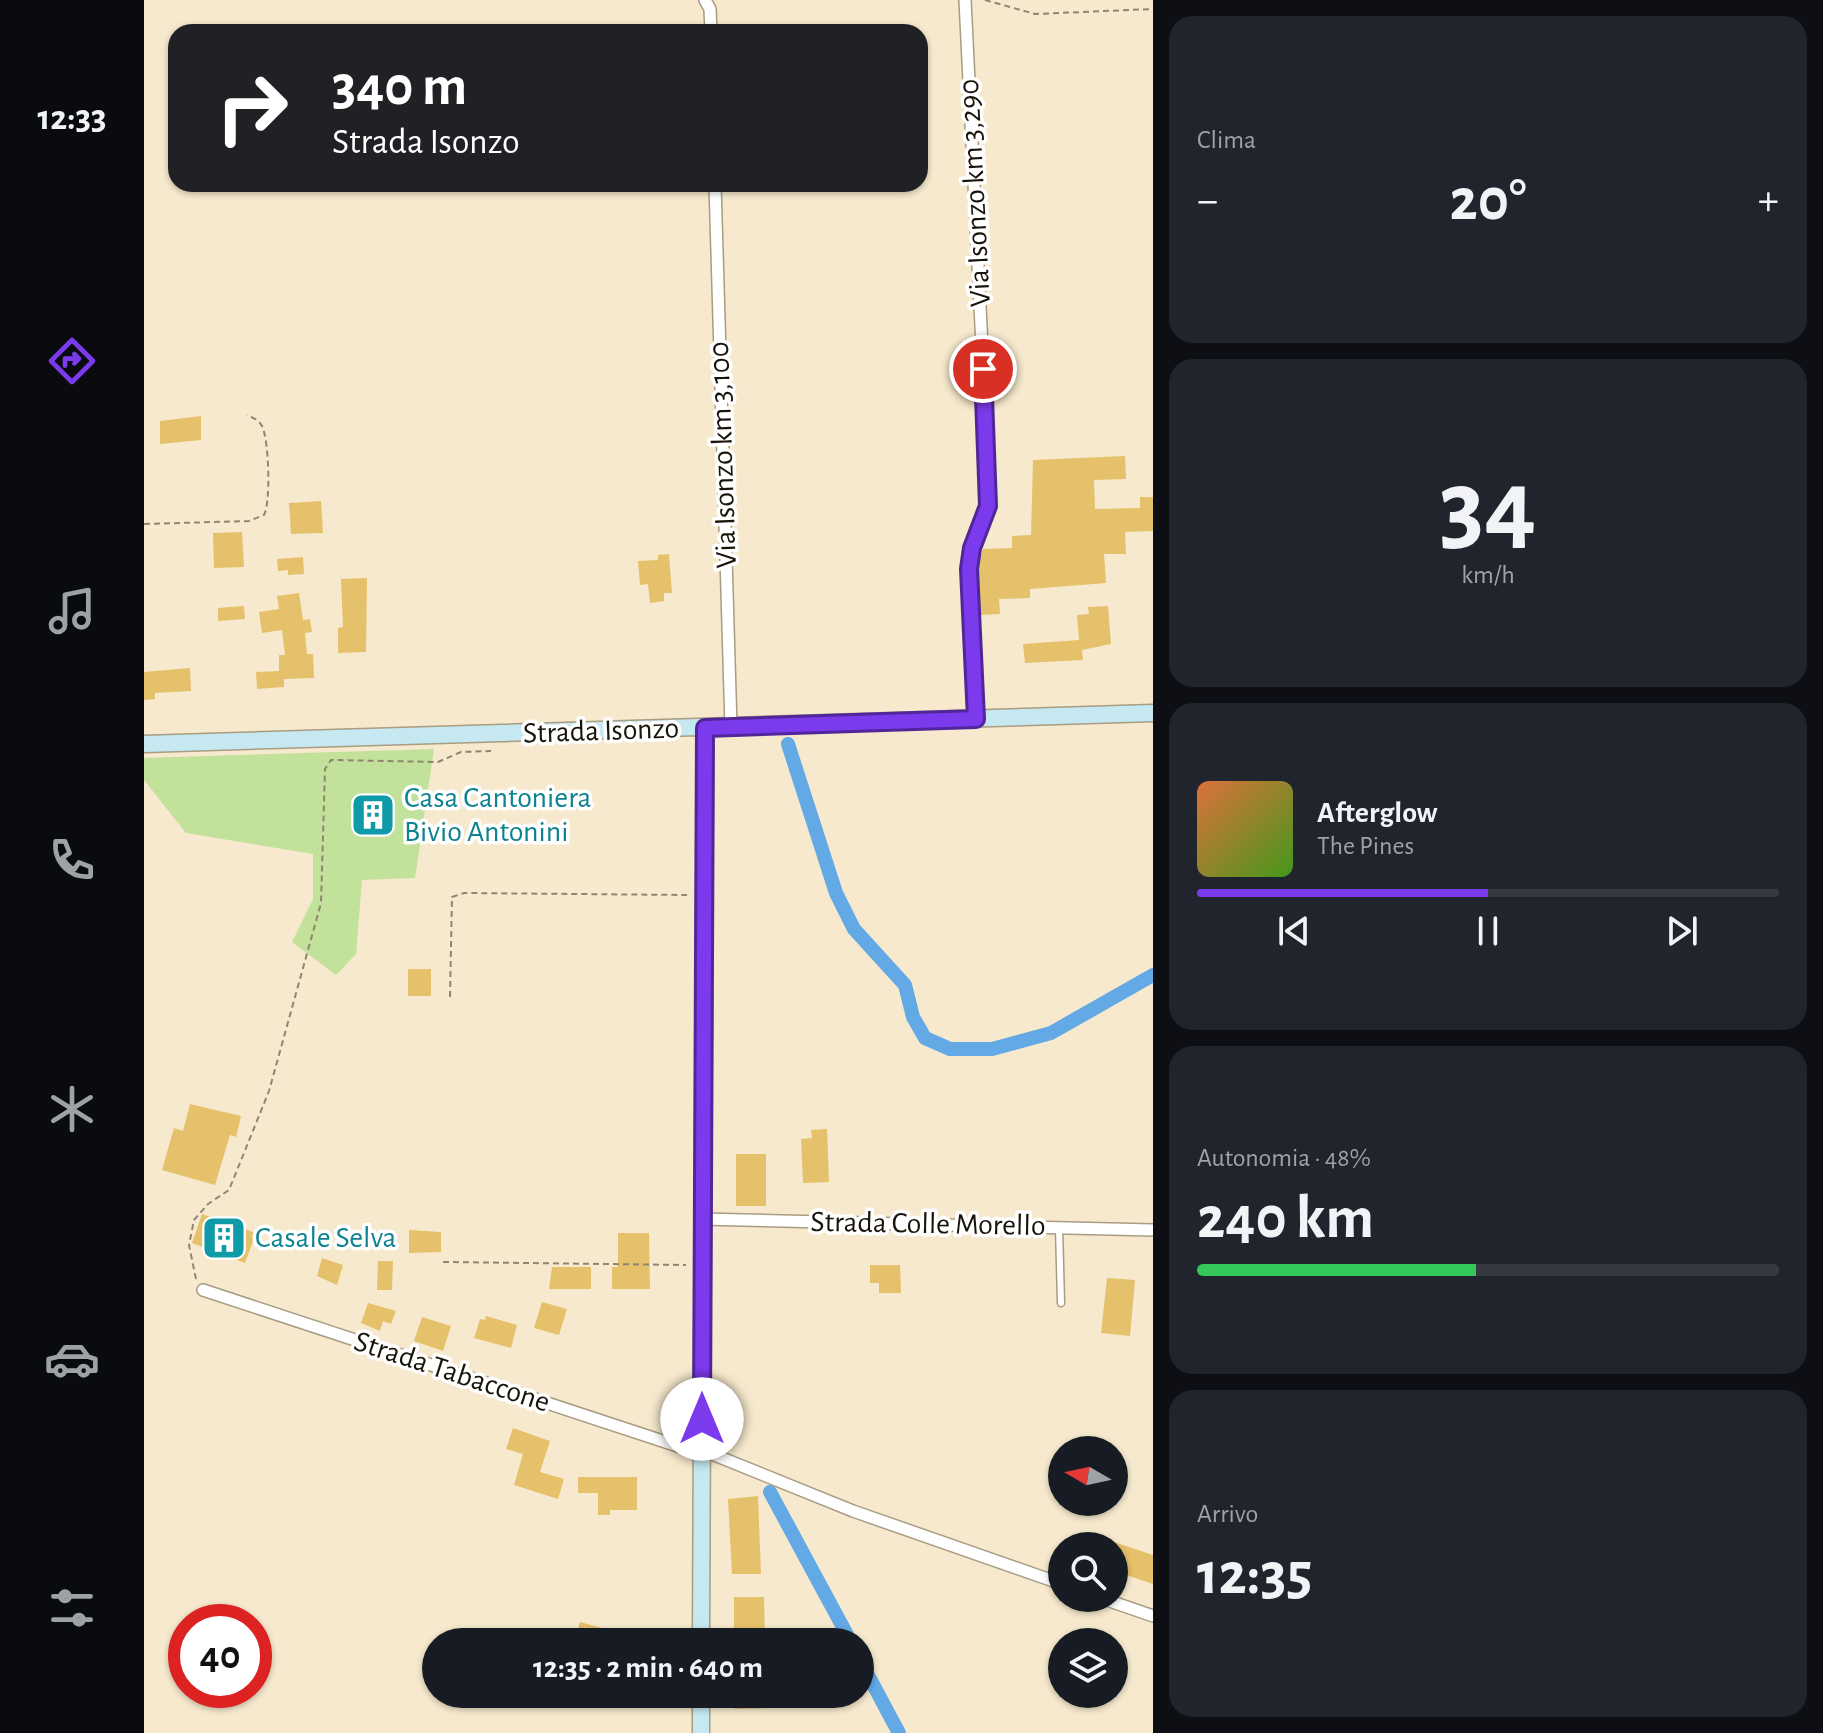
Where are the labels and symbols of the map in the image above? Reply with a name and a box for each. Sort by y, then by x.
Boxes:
street label: Via Isonzo km 3,290 [954,78,996,308]
pin [949,335,1017,403]
street label: Via Isonzo km 3,100 [704,341,742,569]
street label: Strada Isonzo [522,713,680,749]
place label: Casa Cantoniera Bivio Antonini [404,783,591,847]
building icon: Casa Cantoniera Bivio Antonini [349,791,397,839]
street label: Strada Colle Morello [810,1207,1046,1241]
building icon: Casale Selva [200,1214,248,1262]
place label: Casale Selva [255,1223,396,1253]
street label: Strada Tabaccone [350,1326,554,1418]
position arrow [660,1377,744,1461]
north arrow [1048,1436,1128,1516]
speed limit sign: 40 [168,1604,272,1708]

